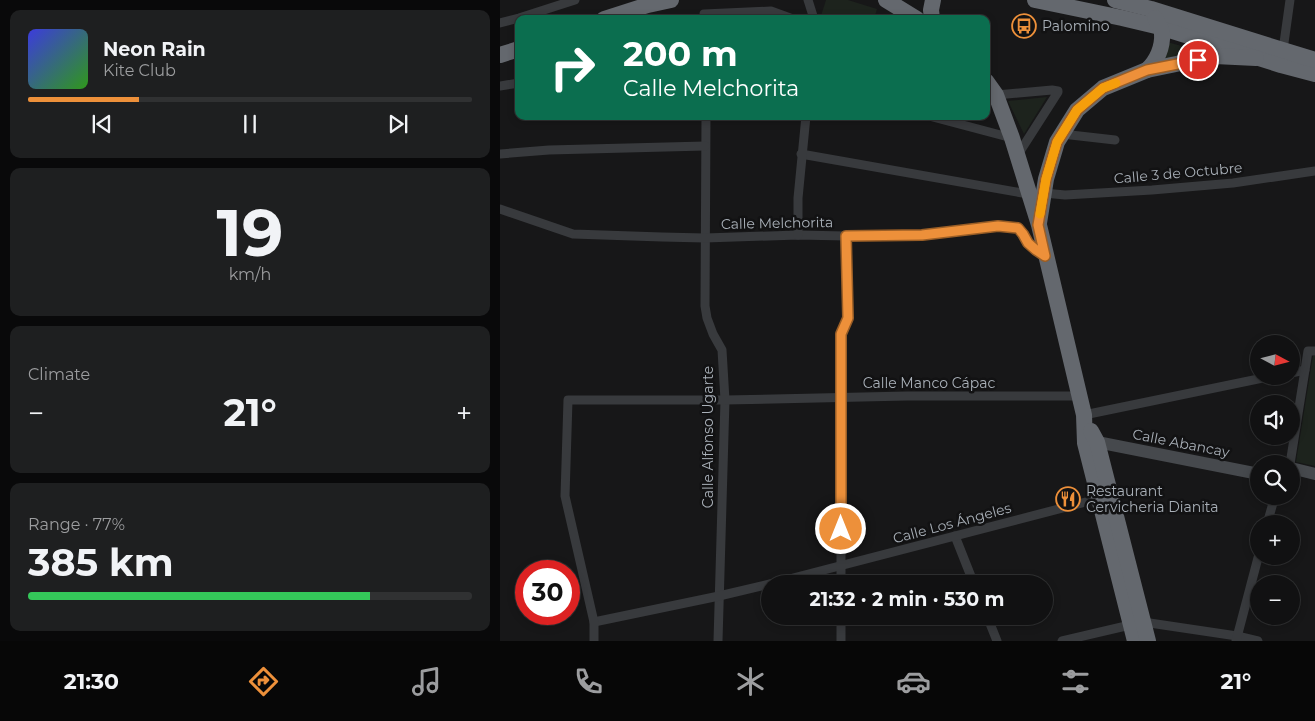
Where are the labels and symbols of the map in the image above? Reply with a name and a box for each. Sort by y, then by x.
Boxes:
bus stop icon: Palomino [1011,13,1037,39]
place label: Palomino [1042,17,1110,35]
pin [1177,39,1219,81]
street label: Calle 3 de Octubre [1113,158,1243,188]
street label: Calle Melchorita [721,213,833,233]
north arrow [1250,335,1300,385]
street label: Calle Alfonso Ugarte [699,366,717,508]
street label: Calle Manco Cápac [863,374,995,392]
street label: Calle Abancay [1131,425,1231,461]
place label: Restaurant Cervicheria Dianita [1086,482,1219,516]
restaurant icon: Restaurant Cervicheria Dianita [1055,486,1081,512]
street label: Calle Los Ángeles [891,499,1013,547]
position arrow [814,502,866,554]
speed limit sign: 30 [515,560,580,625]

